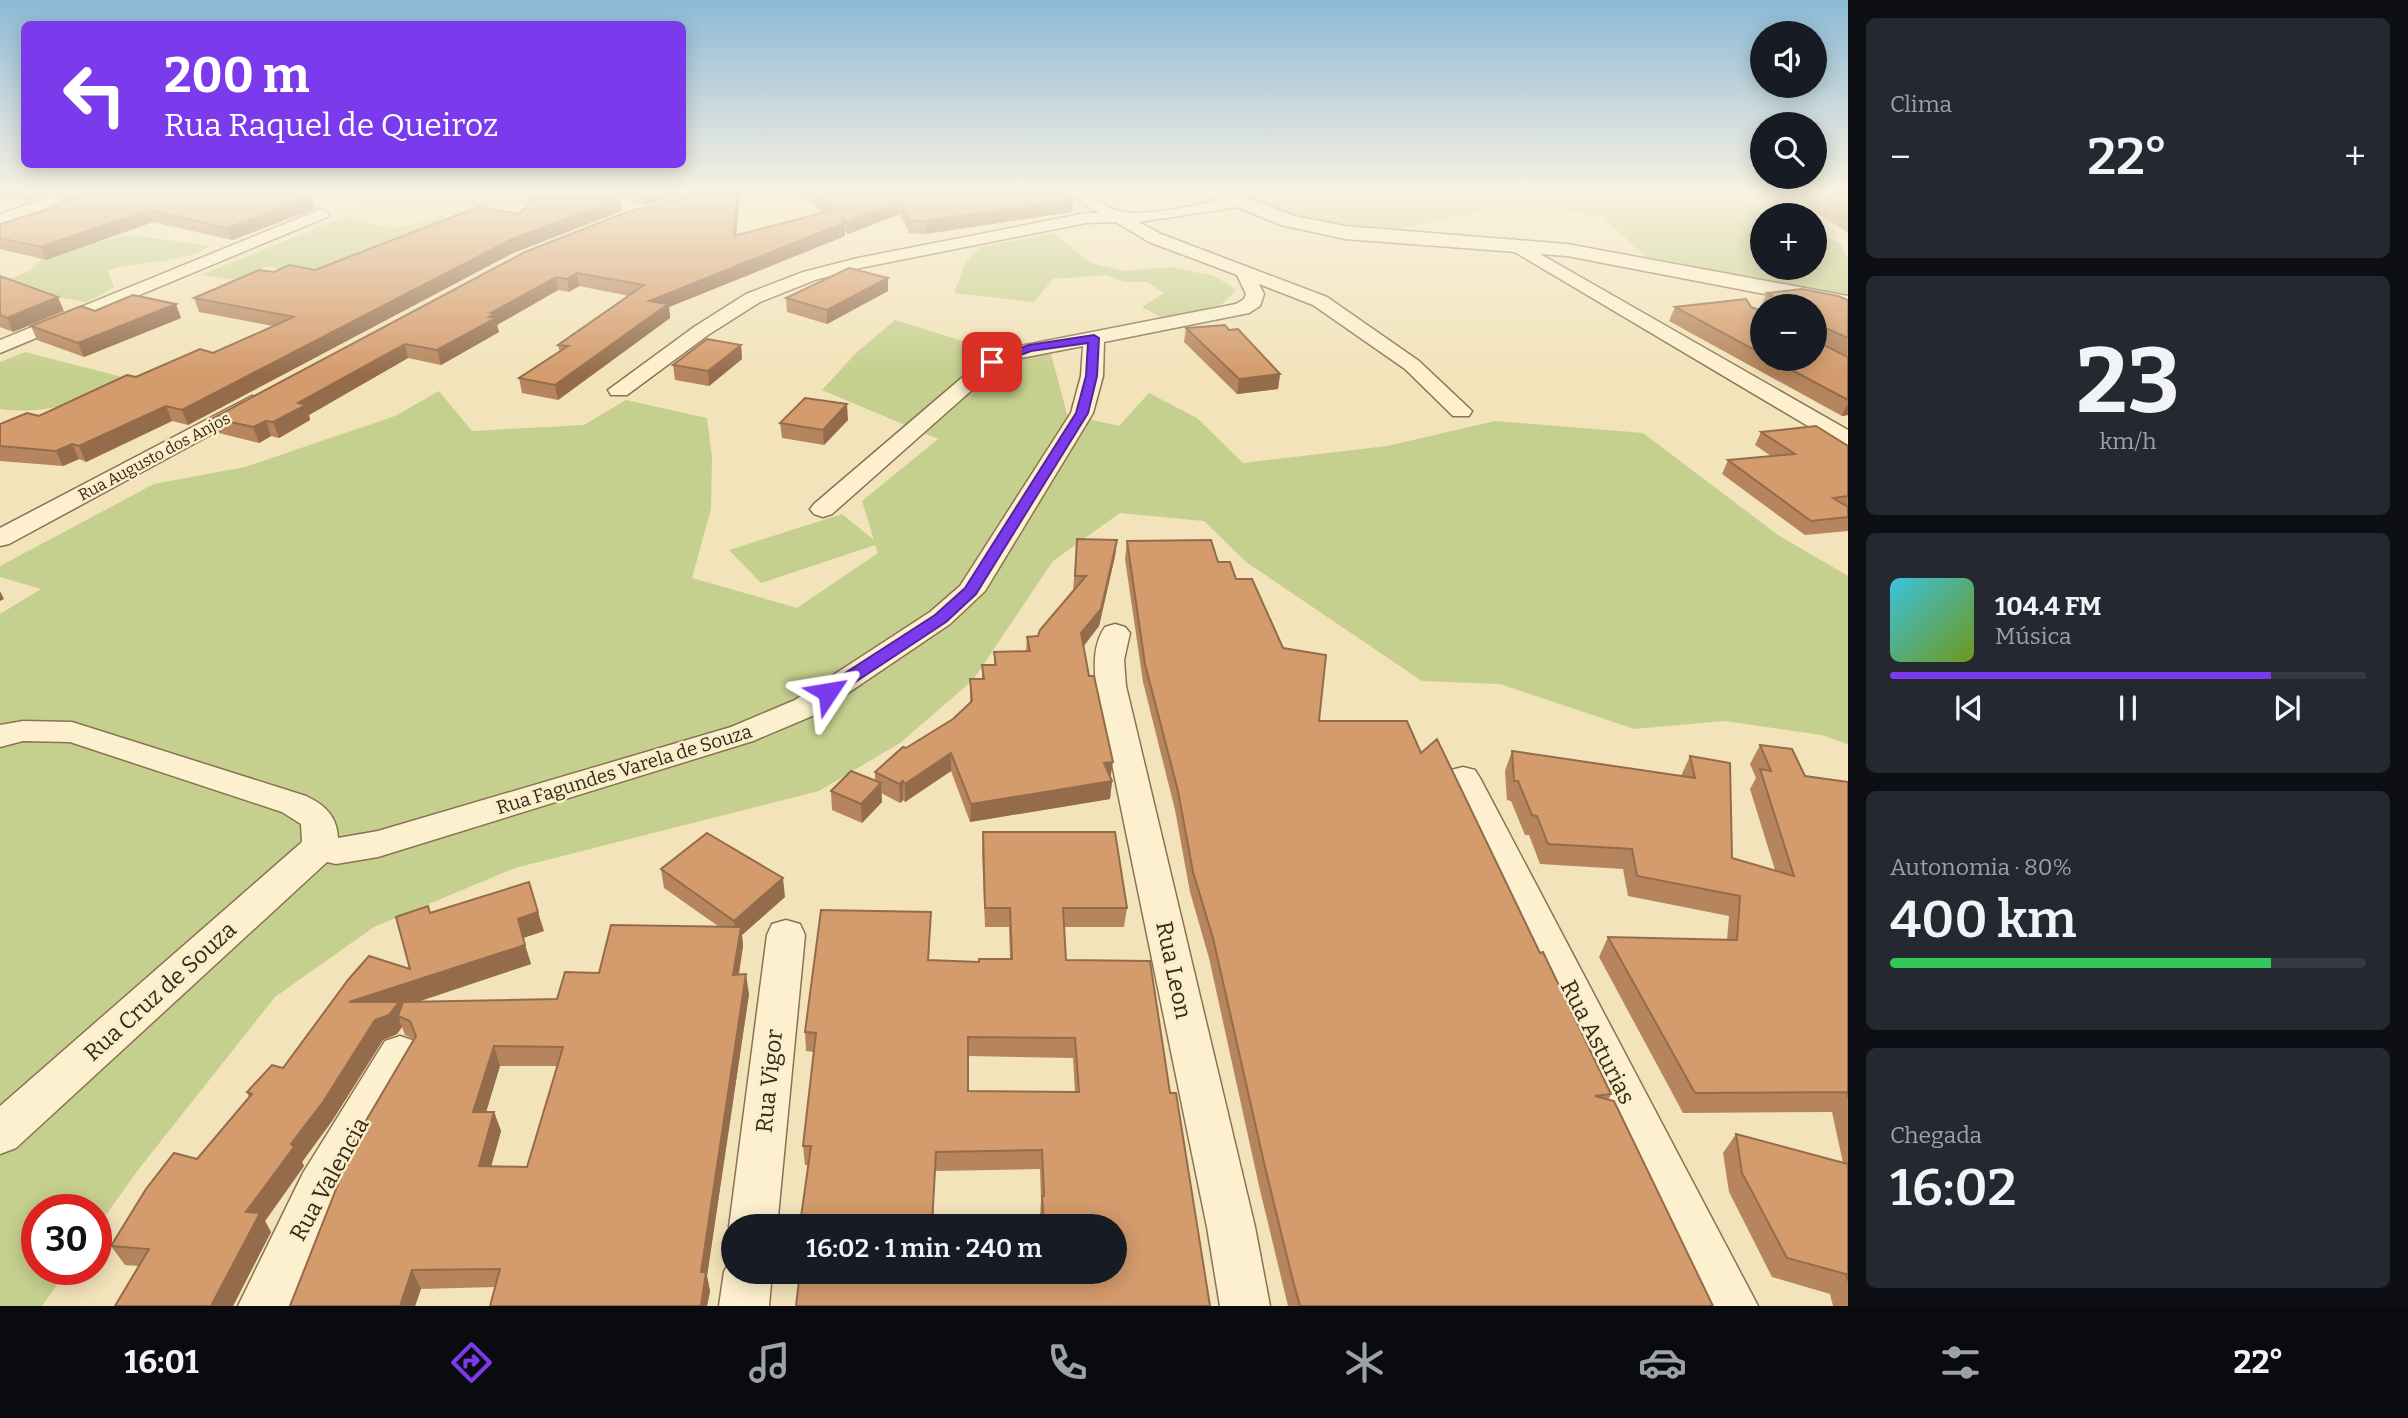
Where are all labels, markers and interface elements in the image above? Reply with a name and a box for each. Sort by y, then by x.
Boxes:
map controls [1750,21,1827,371]
button: sound [1750,21,1827,98]
text: 200 m [164,46,309,105]
icon: left [49,49,140,140]
text: Clima [1890,90,1952,118]
text: Rua Raquel de Queiroz [164,106,499,144]
button: search [1750,112,1827,189]
text: 22° [2087,125,2168,188]
text: − [1890,134,1911,180]
text: + [2344,134,2366,180]
button: + [1750,203,1827,280]
button: − [1750,294,1827,371]
text: 23 [2076,327,2180,436]
pin [962,332,1022,392]
icon: arrive [973,343,1011,381]
street label: Rua Augusto dos Anjos [75,408,233,505]
text: km/h [2100,427,2156,455]
text: 104.4 FM [1995,591,2101,622]
text: Música [1995,622,2072,650]
position arrow [791,655,865,729]
icon: previous [1950,689,1988,727]
icon: pause [2109,689,2147,727]
icon: next [2268,689,2306,727]
street label: Rua Fagundes Varela de Souza [494,719,755,819]
text: Autonomia · 80% [1890,853,2072,881]
text: 400 km [1890,888,2077,951]
street label: Rua Cruz de Souza [78,915,242,1067]
street label: Rua Leon [1150,919,1198,1022]
street label: Rua Asturias [1555,975,1641,1109]
street label: Rua Vigor [750,1028,788,1134]
street label: Rua Valencia [284,1112,375,1246]
text: Chegada [1890,1121,1982,1149]
text: 16:02 [1890,1156,2017,1219]
speed limit sign: 30 [21,1194,112,1285]
text: 16:02 · 1 min · 240 m [806,1233,1042,1264]
icon: directions [447,1338,496,1387]
icon: music [745,1338,794,1387]
icon: phone [1043,1338,1092,1387]
icon: climate [1340,1338,1389,1387]
icon: car [1638,1338,1687,1387]
icon: filters [1936,1338,1985,1387]
text: 16:01 [124,1343,198,1381]
text: 22° [2233,1343,2284,1381]

